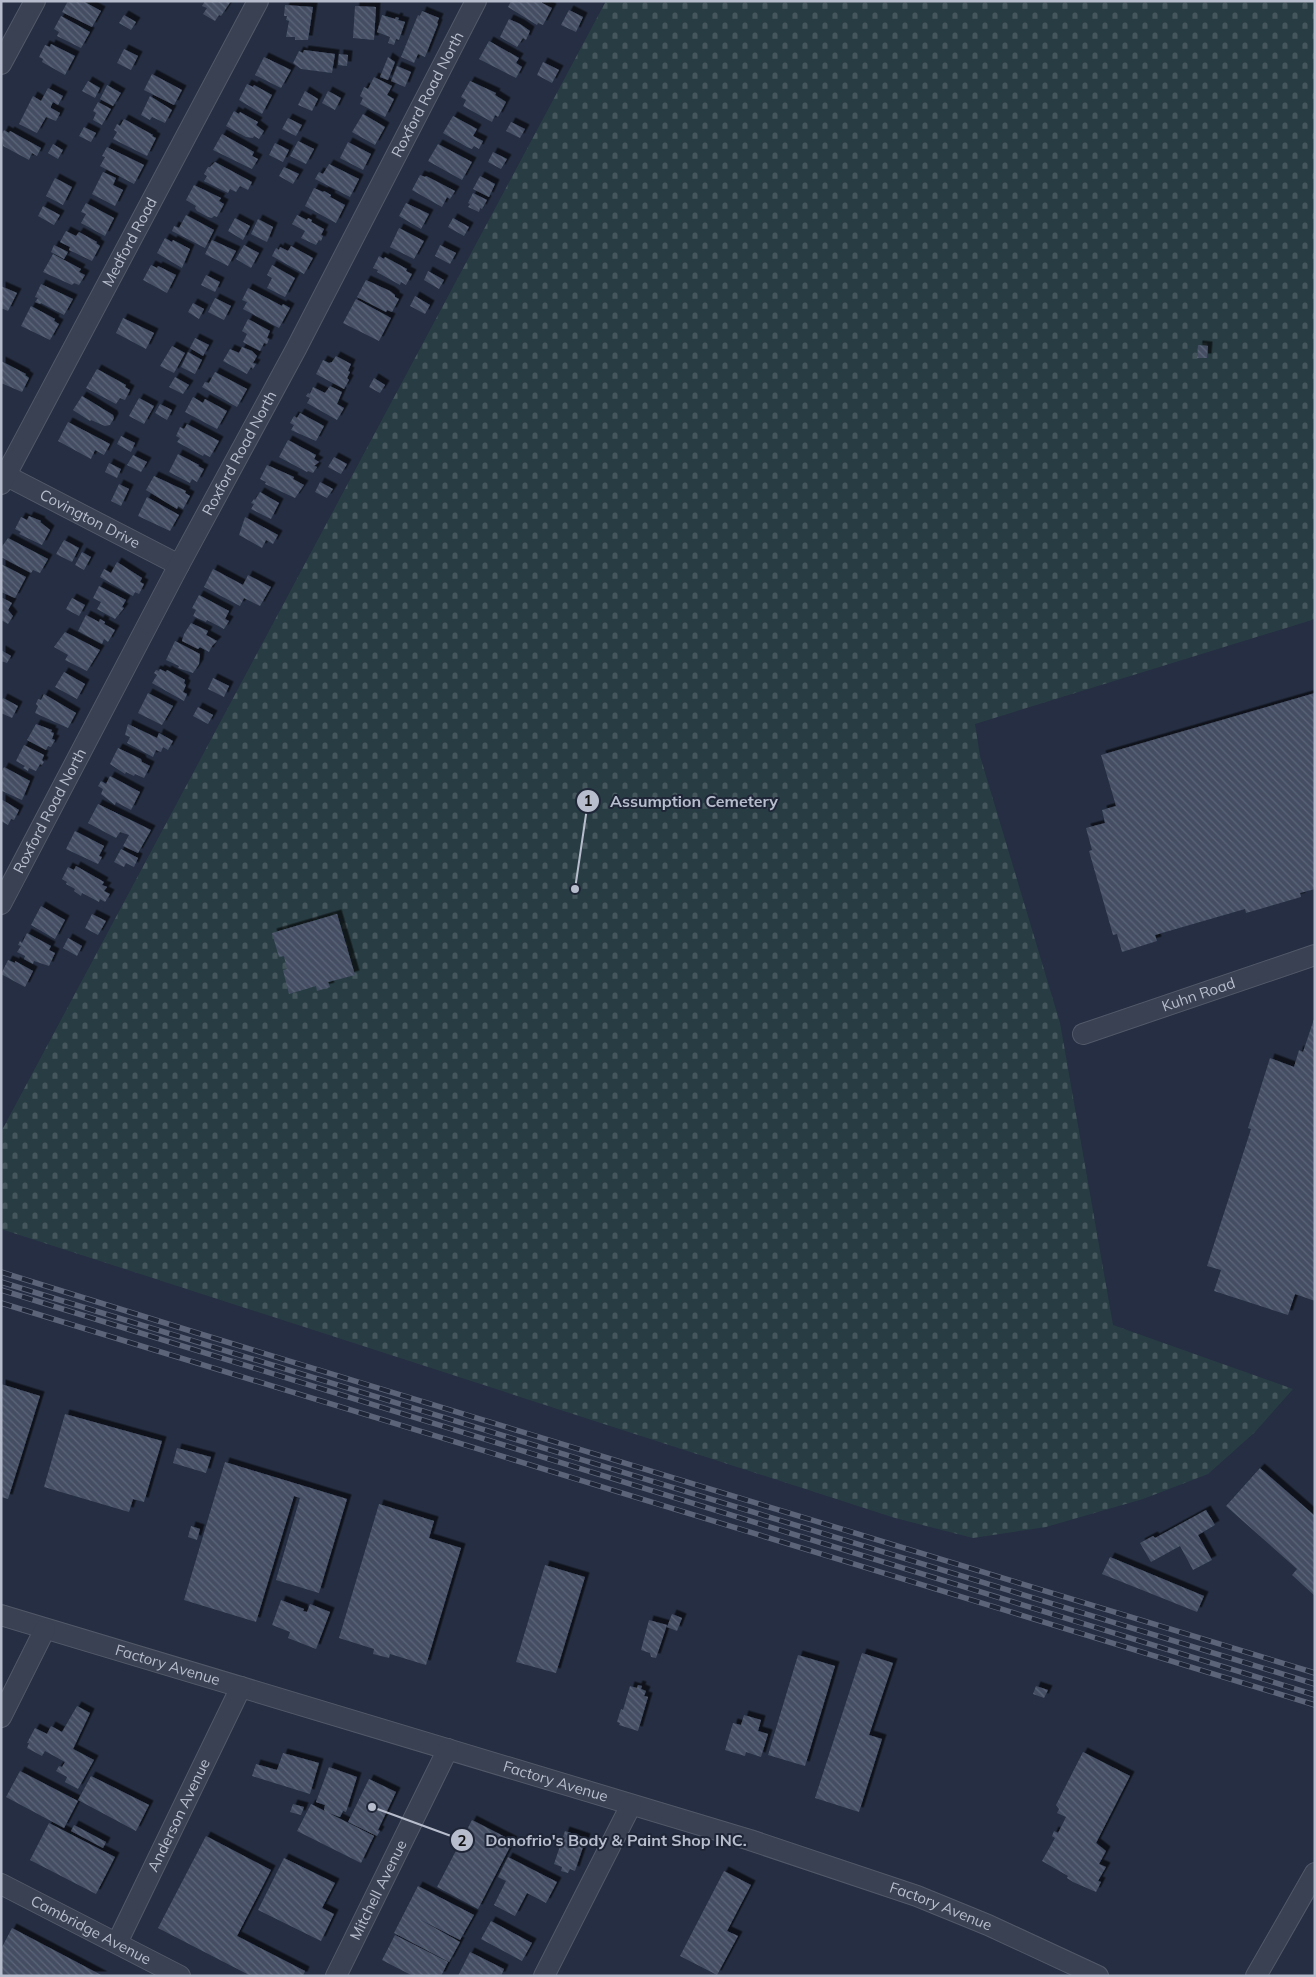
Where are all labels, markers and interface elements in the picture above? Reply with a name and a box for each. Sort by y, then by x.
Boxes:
street label: Roxford Road North [387,28,467,160]
street label: Medford Road [98,194,161,290]
street label: Roxford Road North [198,387,281,519]
street label: Covington Drive [37,485,143,552]
street label: Roxford Road North [9,745,90,877]
callout: Assumption Cemetery [575,786,788,817]
text: 1 [583,791,593,810]
text: Assumption Cemetery [610,791,778,811]
street label: Kuhn Road [1159,973,1238,1016]
street label: Factory Avenue [113,1640,222,1689]
street label: Anderson Avenue [143,1755,214,1875]
street label: Factory Avenue [501,1756,610,1806]
callout: Donofrio's Body & Paint Shop INC. [450,1825,756,1856]
text: Donofrio's Body & Paint Shop INC. [485,1830,747,1850]
text: 2 [457,1831,467,1850]
street label: Mitchell Avenue [345,1836,411,1943]
street label: Factory Avenue [887,1877,995,1935]
street label: Cambridge Avenue [28,1891,154,1969]

